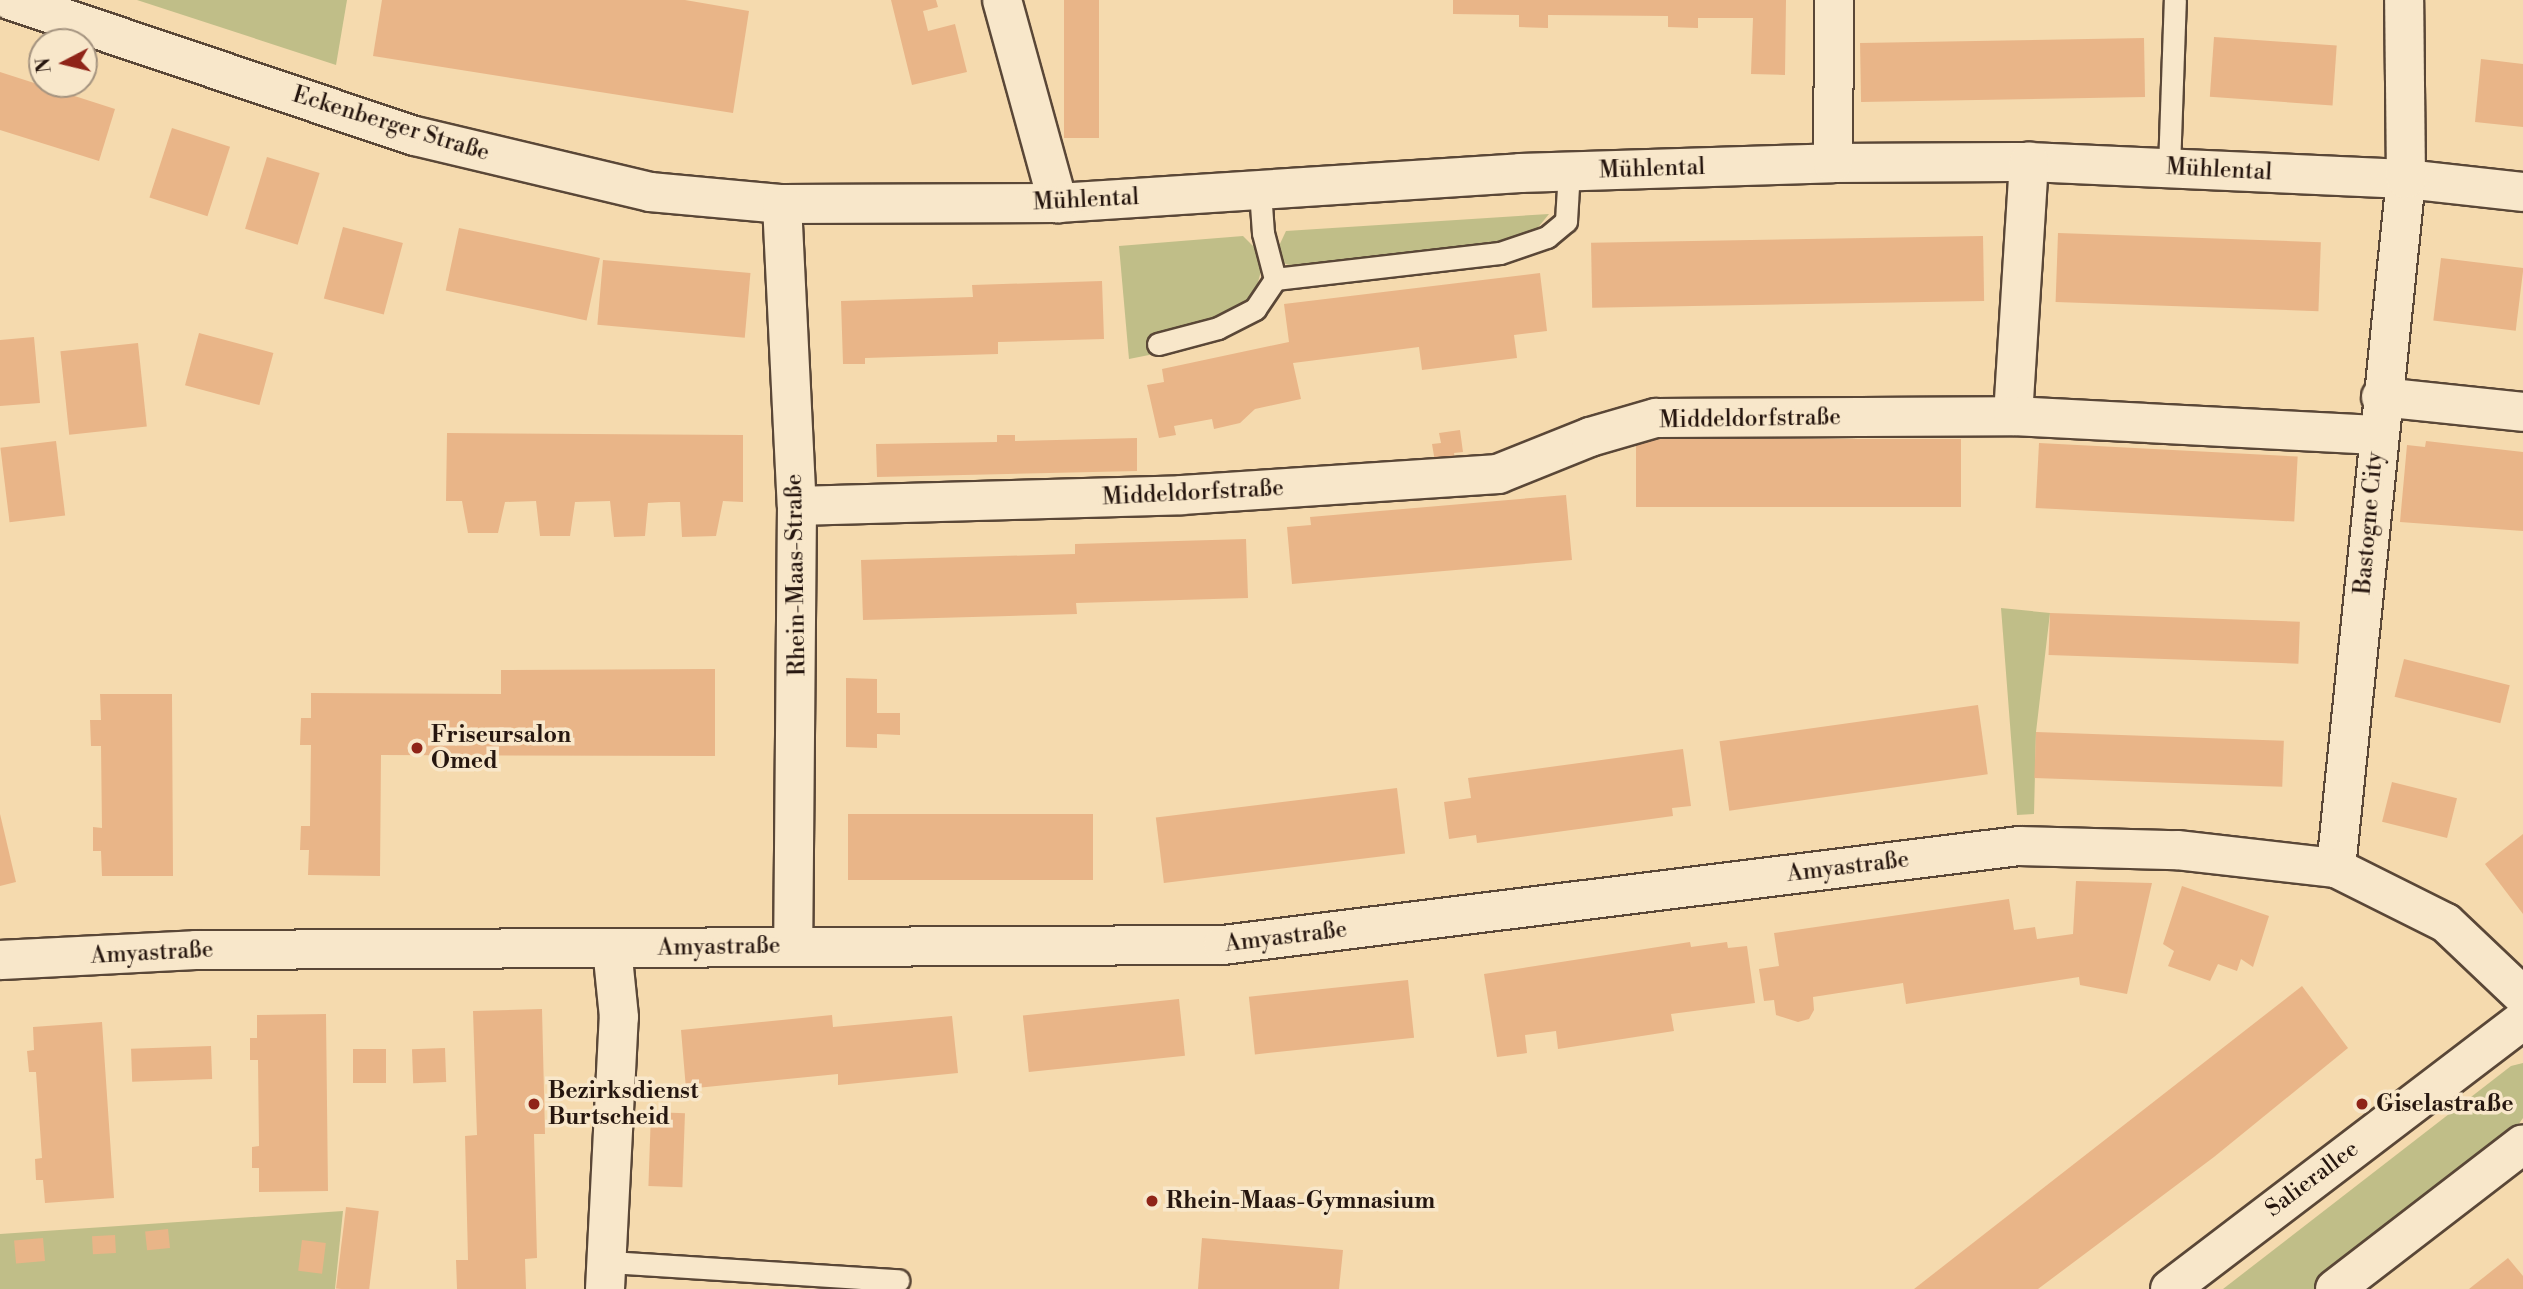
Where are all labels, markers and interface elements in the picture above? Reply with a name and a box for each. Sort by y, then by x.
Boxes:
north arrow [28,28,98,98]
text: N [31,56,57,74]
street label: Eckenberger Straße [289,81,493,167]
street label: Mühlental [1598,153,1706,185]
street label: Mühlental [2165,153,2273,187]
street label: Mühlental [1032,183,1140,217]
street label: Middeldorfstraße [1659,404,1841,434]
street label: Bastogne City [2349,450,2389,596]
street label: Rhein-Maas-Straße [780,474,812,676]
street label: Middeldorfstraße [1101,474,1285,512]
place label: Friseursalon Omed [431,721,571,775]
marker: Friseursalon Omed [409,740,425,756]
street label: Amyastraße [1785,846,1911,888]
street label: Amyastraße [1223,916,1349,958]
street label: Amyastraße [657,932,781,962]
street label: Amyastraße [90,936,214,970]
place label: Bezirksdienst Burtscheid [548,1077,698,1131]
place label: Giselastraße [2376,1090,2514,1118]
marker: Bezirksdienst Burtscheid [526,1096,542,1112]
marker: Giselastraße [2354,1096,2370,1112]
street label: Salierallee [2260,1135,2364,1223]
place label: Rhein-Maas-Gymnasium [1166,1187,1435,1215]
marker: Rhein-Maas-Gymnasium [1144,1193,1160,1209]

